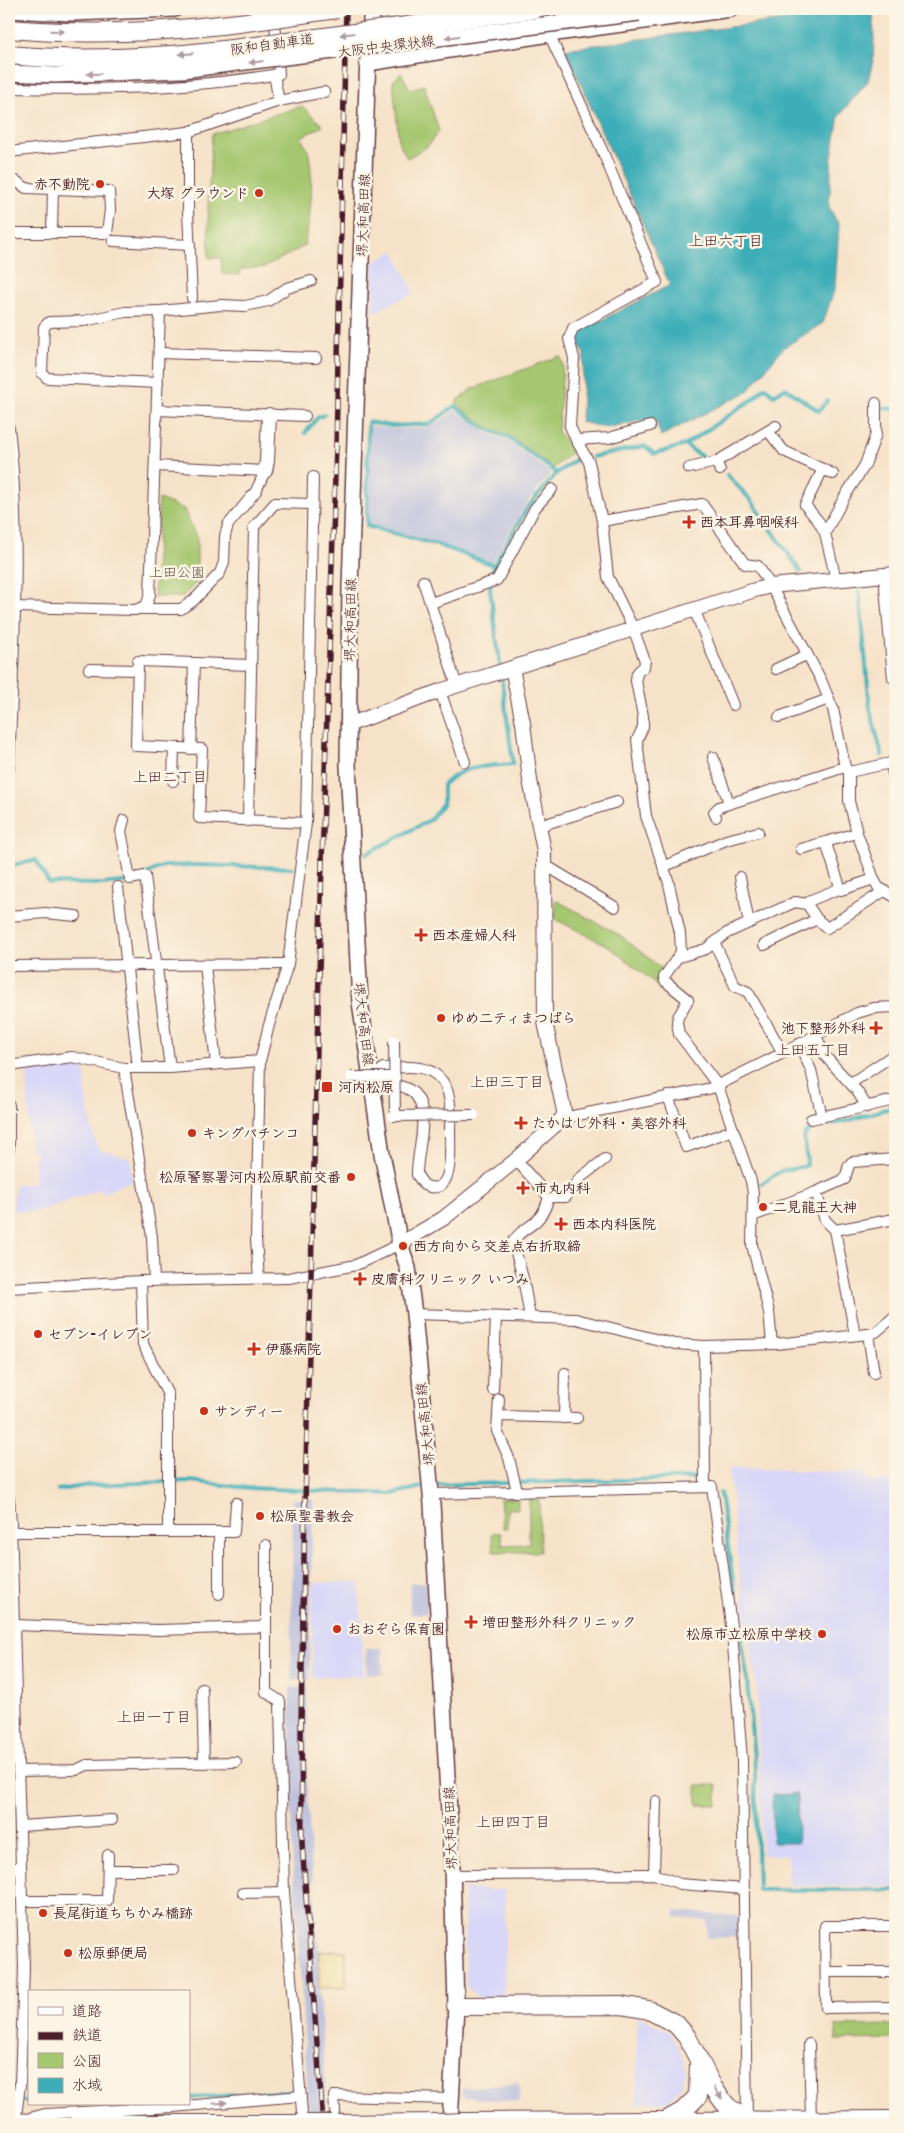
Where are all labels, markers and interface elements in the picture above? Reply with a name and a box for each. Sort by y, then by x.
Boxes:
one-way arrow [50,27,66,35]
street label: 阪和自動車道 [229,27,315,60]
street label: 大阪中央環状線 [336,29,436,62]
one-way arrow [339,30,355,38]
one-way arrow [444,33,460,41]
one-way arrow [178,50,194,58]
one-way arrow [248,58,264,66]
one-way arrow [86,71,102,79]
place label: 赤不動院 [34,173,90,194]
street label: 堺大和高田線 [351,173,374,257]
marker: 赤不動院 [94,178,106,190]
place label: 大塚 グラウンド [147,182,249,203]
marker: 大塚 グラウンド [253,187,265,199]
district label: 上田六丁目 [688,228,764,251]
place label: 西本耳鼻咽喉科 [700,511,799,532]
marker: 西本耳鼻咽喉科 [682,515,696,529]
park label: 上田公園 [149,561,205,582]
street label: 堺大和高田線 [338,578,361,662]
district label: 上田二丁目 [132,764,208,787]
place label: 西本産婦人科 [432,924,517,945]
marker: 西本産婦人科 [414,928,428,942]
street label: 堺大和高田線 [349,981,380,1067]
place label: ゆめ二ティまつばら [451,1007,576,1028]
marker: ゆめ二ティまつばら [435,1012,447,1024]
place label: 池下整形外科 [781,1017,866,1038]
marker: 池下整形外科 [869,1021,883,1035]
district label: 上田五丁目 [775,1037,851,1060]
district label: 上田三丁目 [469,1069,545,1092]
place label: 河内松原 [338,1076,394,1097]
marker: 河内松原 [320,1080,334,1094]
place label: たかはし外科・美容外科 [532,1112,687,1133]
marker: たかはし外科・美容外科 [514,1116,528,1130]
place label: キングパチンコ [202,1122,299,1143]
marker: キングパチンコ [186,1127,198,1139]
place label: 松原警察署河内松原駅前交番 [159,1166,341,1187]
marker: 松原警察署河内松原駅前交番 [345,1171,357,1183]
place label: 市丸内科 [534,1177,591,1198]
marker: 市丸内科 [516,1181,530,1195]
place label: 二見龍王大神 [773,1196,857,1217]
marker: 二見龍王大神 [757,1201,769,1213]
place label: 西本内科医院 [572,1213,656,1234]
marker: 西本内科医院 [554,1217,568,1231]
place label: 西方向から交差点右折取締 [413,1235,581,1256]
marker: 西方向から交差点右折取締 [397,1240,409,1252]
place label: 皮膚科クリニック いつみ [371,1268,530,1289]
marker: 皮膚科クリニック いつみ [353,1272,367,1286]
place label: セブン-イレブン [48,1323,153,1344]
marker: セブン-イレブン [32,1328,44,1340]
place label: 伊藤病院 [265,1338,321,1359]
marker: 伊藤病院 [247,1342,261,1356]
street label: 堺大和高田線 [410,1381,439,1467]
place label: サンディー [214,1400,283,1421]
marker: サンディー [198,1405,210,1417]
place label: 松原聖書教会 [270,1505,354,1526]
marker: 松原聖書教会 [254,1510,266,1522]
place label: 増田整形外科クリニック [482,1611,636,1632]
marker: 増田整形外科クリニック [464,1615,478,1629]
place label: おおぞら保育園 [347,1618,445,1639]
marker: おおぞら保育園 [331,1623,343,1635]
place label: 松原市立松原中学校 [686,1623,812,1644]
marker: 松原市立松原中学校 [816,1628,828,1640]
district label: 上田一丁目 [116,1704,192,1727]
street label: 堺大和高田線 [438,1786,461,1870]
district label: 上田四丁目 [475,1809,551,1832]
place label: 長尾街道ちちかみ橋跡 [53,1902,193,1923]
marker: 長尾街道ちちかみ橋跡 [37,1907,49,1919]
place label: 松原郵便局 [78,1942,148,1963]
marker: 松原郵便局 [62,1947,74,1959]
legend [28,1990,190,2106]
text: 道路 [72,1998,102,2021]
text: 鉄道 [72,2022,102,2045]
text: 公園 [72,2048,102,2071]
text: 水域 [72,2072,102,2095]
one-way arrow [713,2087,723,2100]
one-way arrow [213,2099,229,2107]

